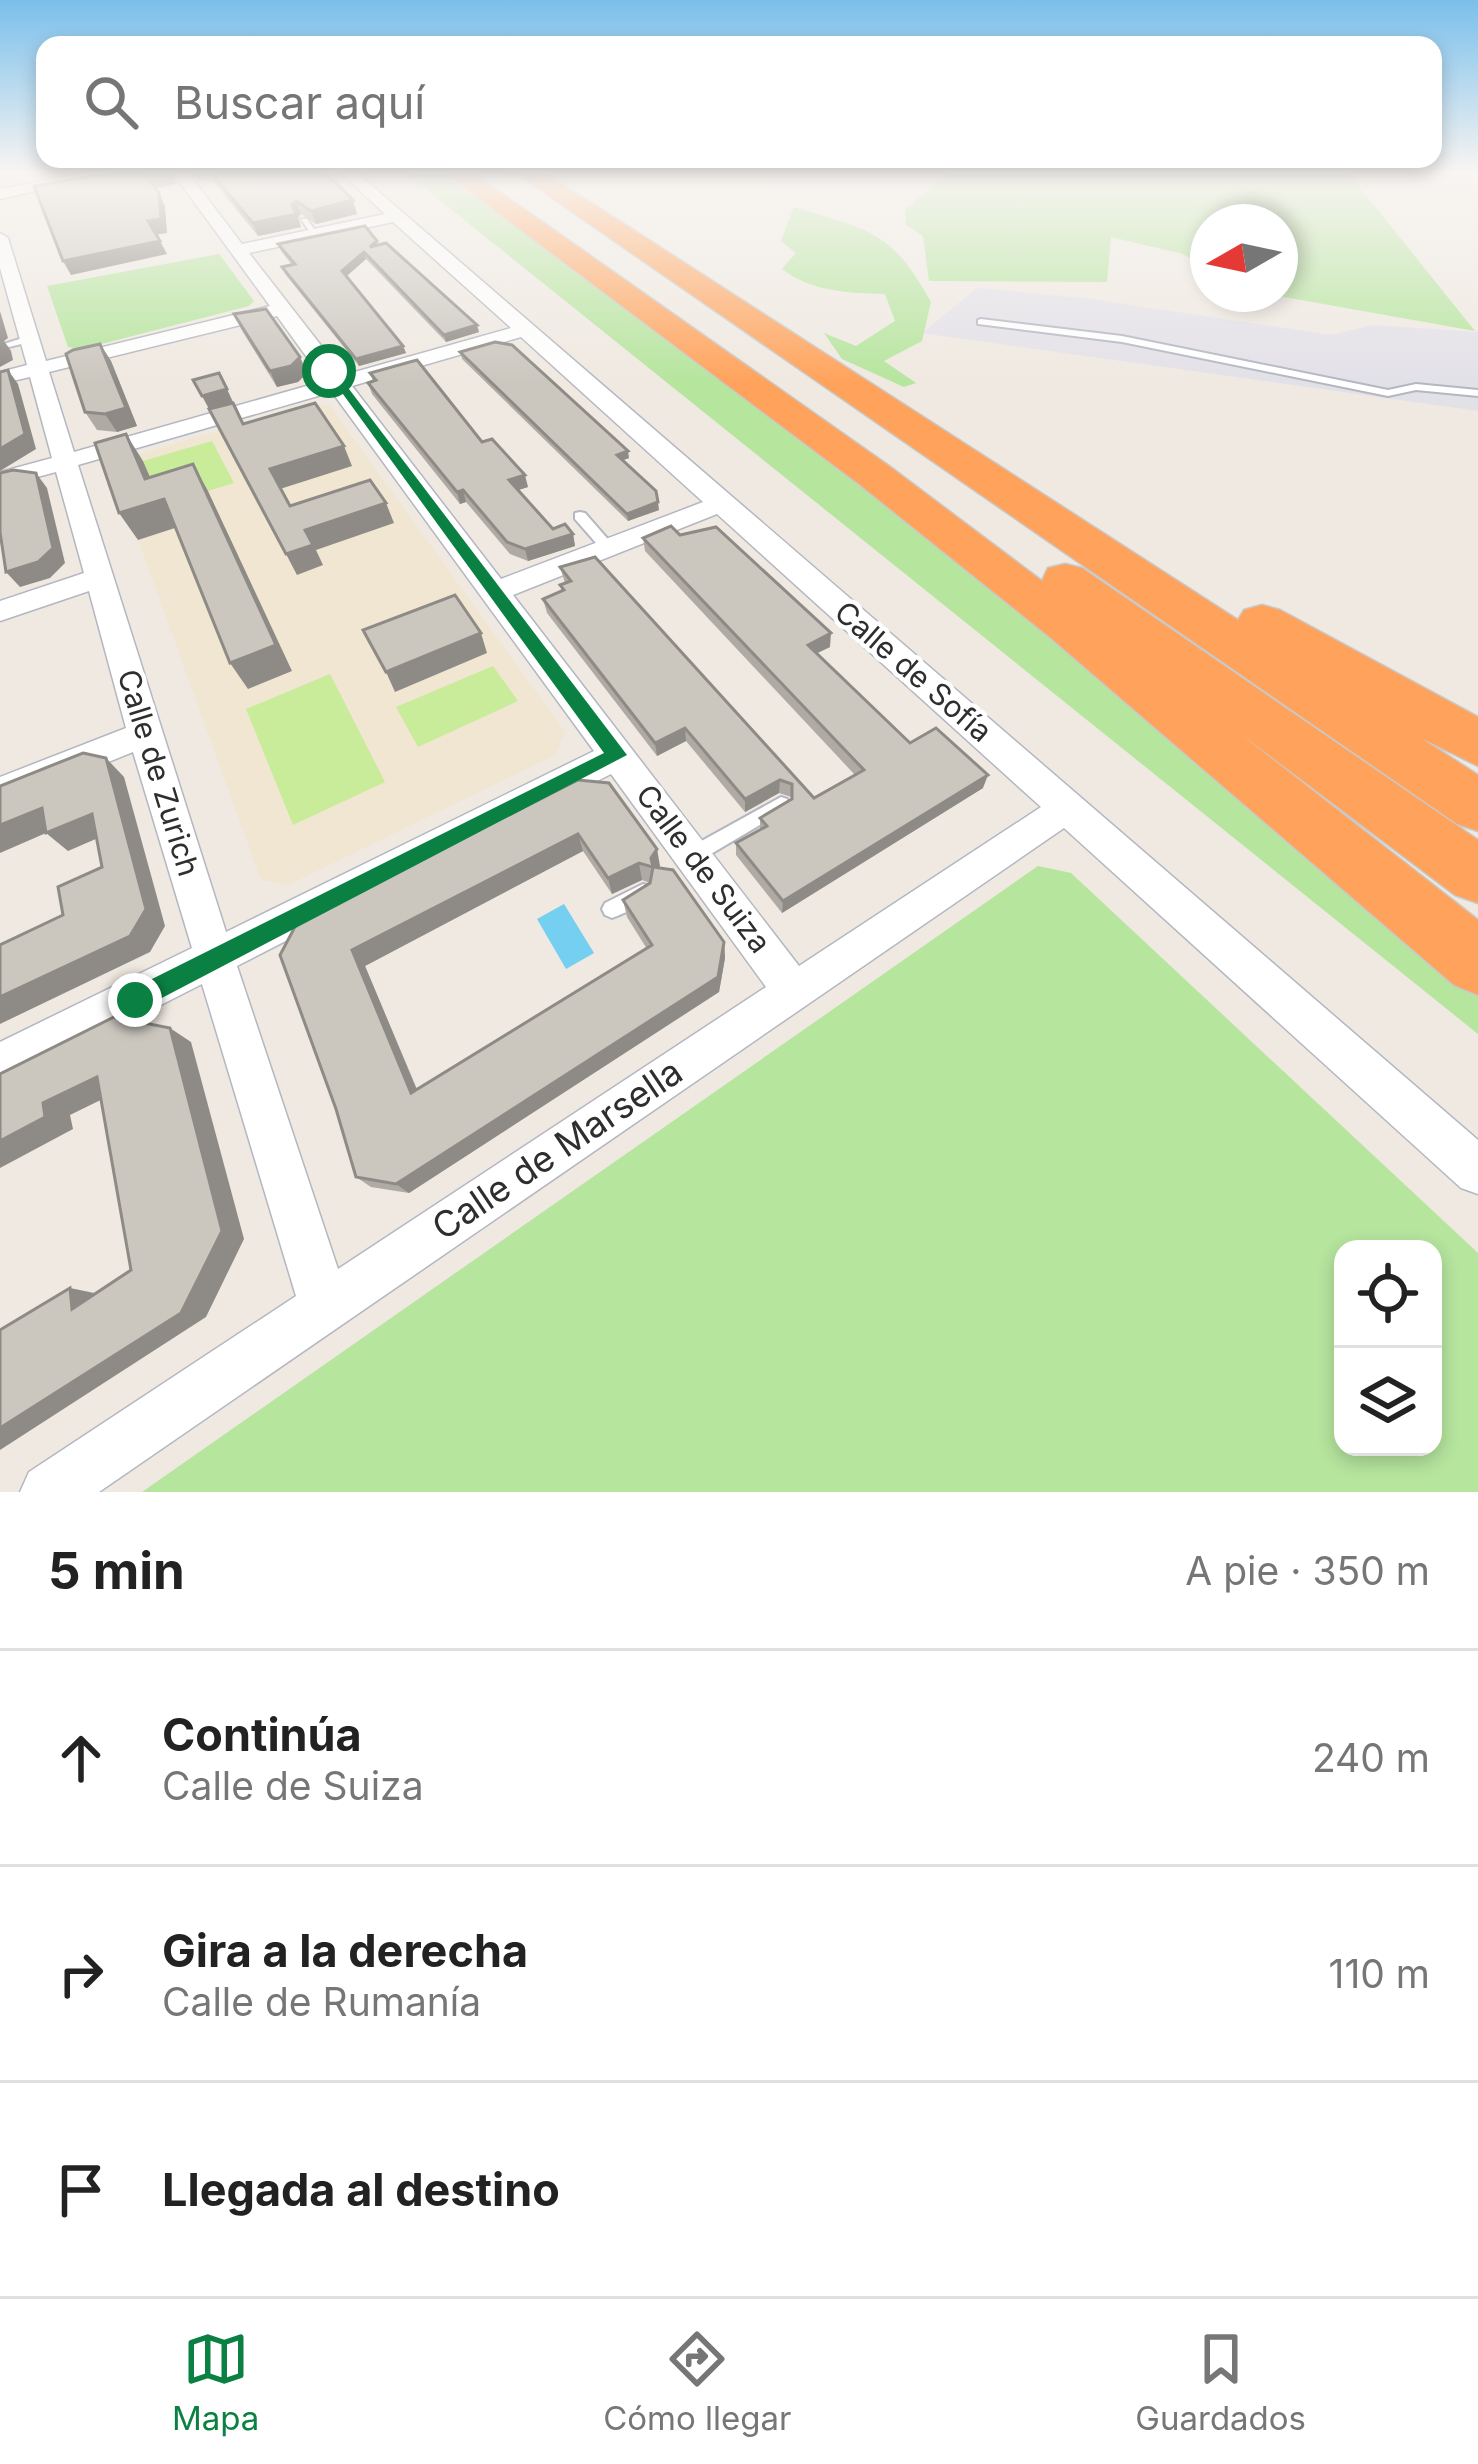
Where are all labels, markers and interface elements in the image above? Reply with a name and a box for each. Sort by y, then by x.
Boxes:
search box [36,36,1442,168]
icon: search [78,69,144,135]
text: Buscar aquí [174,75,425,130]
north arrow [1190,204,1298,312]
route start [302,344,356,398]
street label: Calle de Sofía [828,593,999,749]
street label: Calle de Zurich [110,665,207,880]
street label: Calle de Suiza [629,777,779,960]
route end [108,973,162,1027]
street label: Calle de Marsella [424,1049,690,1249]
map controls [1334,1240,1442,1456]
button: locate [1334,1240,1442,1348]
button: layers [1334,1348,1442,1456]
text: 5 min [48,1540,185,1601]
text: A pie · 350 m [1185,1547,1430,1594]
text: Continúa [162,1707,362,1762]
icon: ahead [48,1725,114,1791]
text: 240 m [1312,1734,1430,1781]
text: Calle de Suiza [162,1762,424,1809]
text: Gira a la derecha [162,1923,528,1978]
icon: right [48,1941,114,2007]
text: 110 m [1329,1950,1430,1997]
text: Calle de Rumanía [162,1978,481,2025]
icon: arrive [48,2157,114,2223]
text: Llegada al destino [162,2162,560,2217]
tab: Mapa [172,2326,259,2438]
tab: Cómo llegar [603,2326,791,2438]
tab: Guardados [1135,2326,1306,2438]

